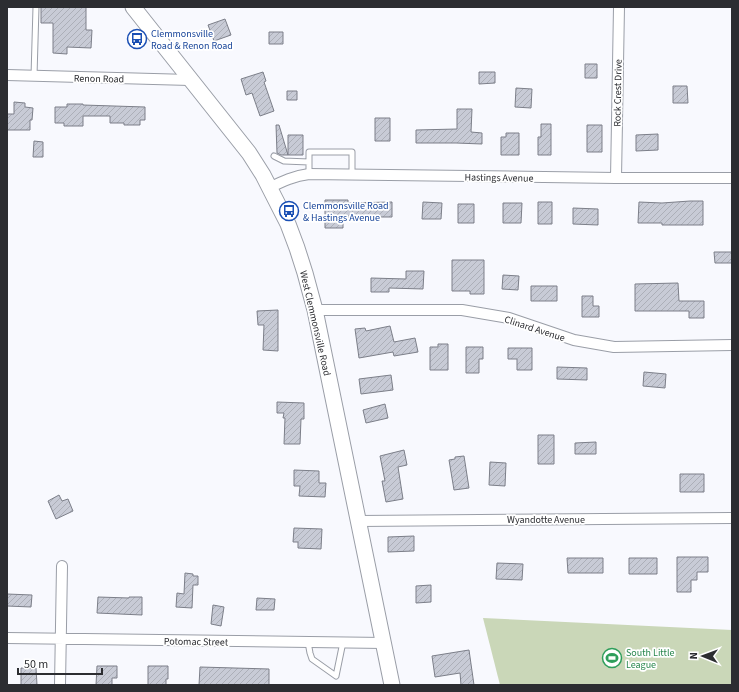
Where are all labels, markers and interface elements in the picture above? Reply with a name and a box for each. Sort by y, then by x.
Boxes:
place label: Clemmonsville Road & Renon Road [151,27,233,53]
bus stop icon: Clemmonsville Road & Renon Road [126,28,148,50]
street label: Rock Crest Drive [610,59,626,127]
street label: Renon Road [74,72,124,86]
street label: Hastings Avenue [464,170,534,186]
place label: Clemmonsville Road & Hastings Avenue [303,199,389,225]
bus stop icon: Clemmonsville Road & Hastings Avenue [278,200,300,222]
street label: West Clemmonsville Road [296,269,334,377]
street label: Clinard Avenue [503,313,567,345]
street label: Wyandotte Avenue [507,513,585,527]
street label: Potomac Street [164,634,229,650]
north arrow [683,636,723,676]
place label: South Little League [626,646,674,672]
sports icon: South Little League [601,647,623,669]
scale bar [18,650,102,676]
text: N [686,652,701,660]
text: 50 m [24,656,48,673]

